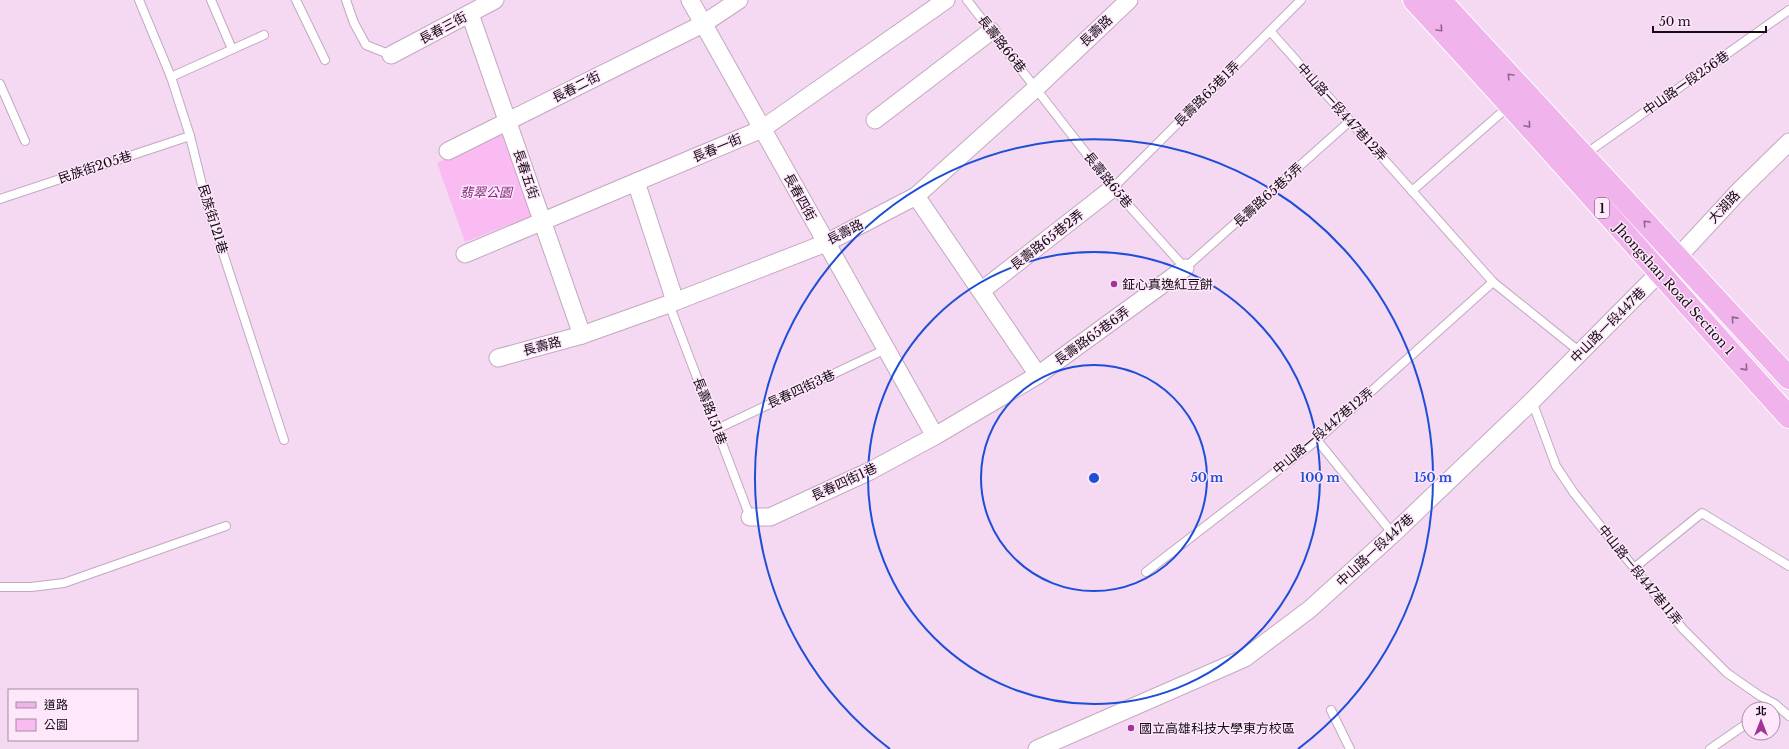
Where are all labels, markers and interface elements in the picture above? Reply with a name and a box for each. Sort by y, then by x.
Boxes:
street label: 長春三街 [416,8,470,48]
scale bar [1653,8,1766,34]
street label: 長壽路 [1076,11,1116,51]
street label: 長壽路66巷 [974,12,1030,76]
text: 50 m [1659,14,1691,29]
one-way arrow [1436,24,1443,32]
street label: 中山路一段256巷 [1639,47,1733,119]
street label: 長壽路65巷1弄 [1170,57,1244,131]
street label: 中山路一段447巷12弄 [1293,59,1391,165]
street label: 長春二街 [549,68,603,106]
one-way arrow [1508,73,1515,81]
one-way arrow [1523,120,1530,127]
street label: 長春一街 [690,130,744,166]
street label: 民族街205巷 [56,147,134,187]
street label: 長春五街 [509,147,543,201]
street label: 長壽路65巷 [1080,148,1136,212]
street label: 長壽路65巷5弄 [1230,159,1306,231]
street label: 長春四街 [780,170,820,224]
street label: 民族街121巷 [194,182,232,256]
park label: 翡翠公園 [460,184,514,201]
street label: 大湖路 [1704,187,1744,227]
road number: 1 [1595,198,1609,218]
street label: 長壽路65巷2弄 [1007,206,1087,274]
street label: 長壽路 [824,216,866,248]
street label: Jhongshan Road Section 1 [1609,218,1738,358]
one-way arrow [1644,220,1651,228]
place label: 鉦心真逸紅豆餅 [1122,276,1213,293]
marker: 鉦心真逸紅豆餅 [1109,279,1119,289]
street label: 中山路一段447巷 [1567,284,1649,366]
street label: 長壽路65巷6弄 [1051,303,1133,369]
one-way arrow [1732,316,1739,323]
street label: 長壽路 [521,333,563,359]
one-way arrow [1740,363,1748,371]
street label: 長春四街3巷 [764,366,838,412]
street label: 長壽路151巷 [689,375,731,447]
street label: 中山路一段447巷12弄 [1269,384,1377,478]
street label: 長春四街1巷 [808,459,880,505]
text: 50 m [1191,470,1224,485]
text: 100 m [1300,470,1341,485]
text: 150 m [1414,470,1453,485]
centre of rings [1087,471,1101,485]
street label: 中山路一段447巷 [1333,510,1417,590]
street label: 中山路一段447巷11弄 [1594,521,1686,629]
legend [8,689,138,741]
text: 道路 [44,697,68,712]
north arrow [1741,701,1781,741]
text: 北 [1756,704,1767,718]
text: 公園 [44,717,68,732]
place label: 國立高雄科技大學東方校區 [1139,720,1295,737]
marker: 國立高雄科技大學東方校區 [1126,723,1136,733]

